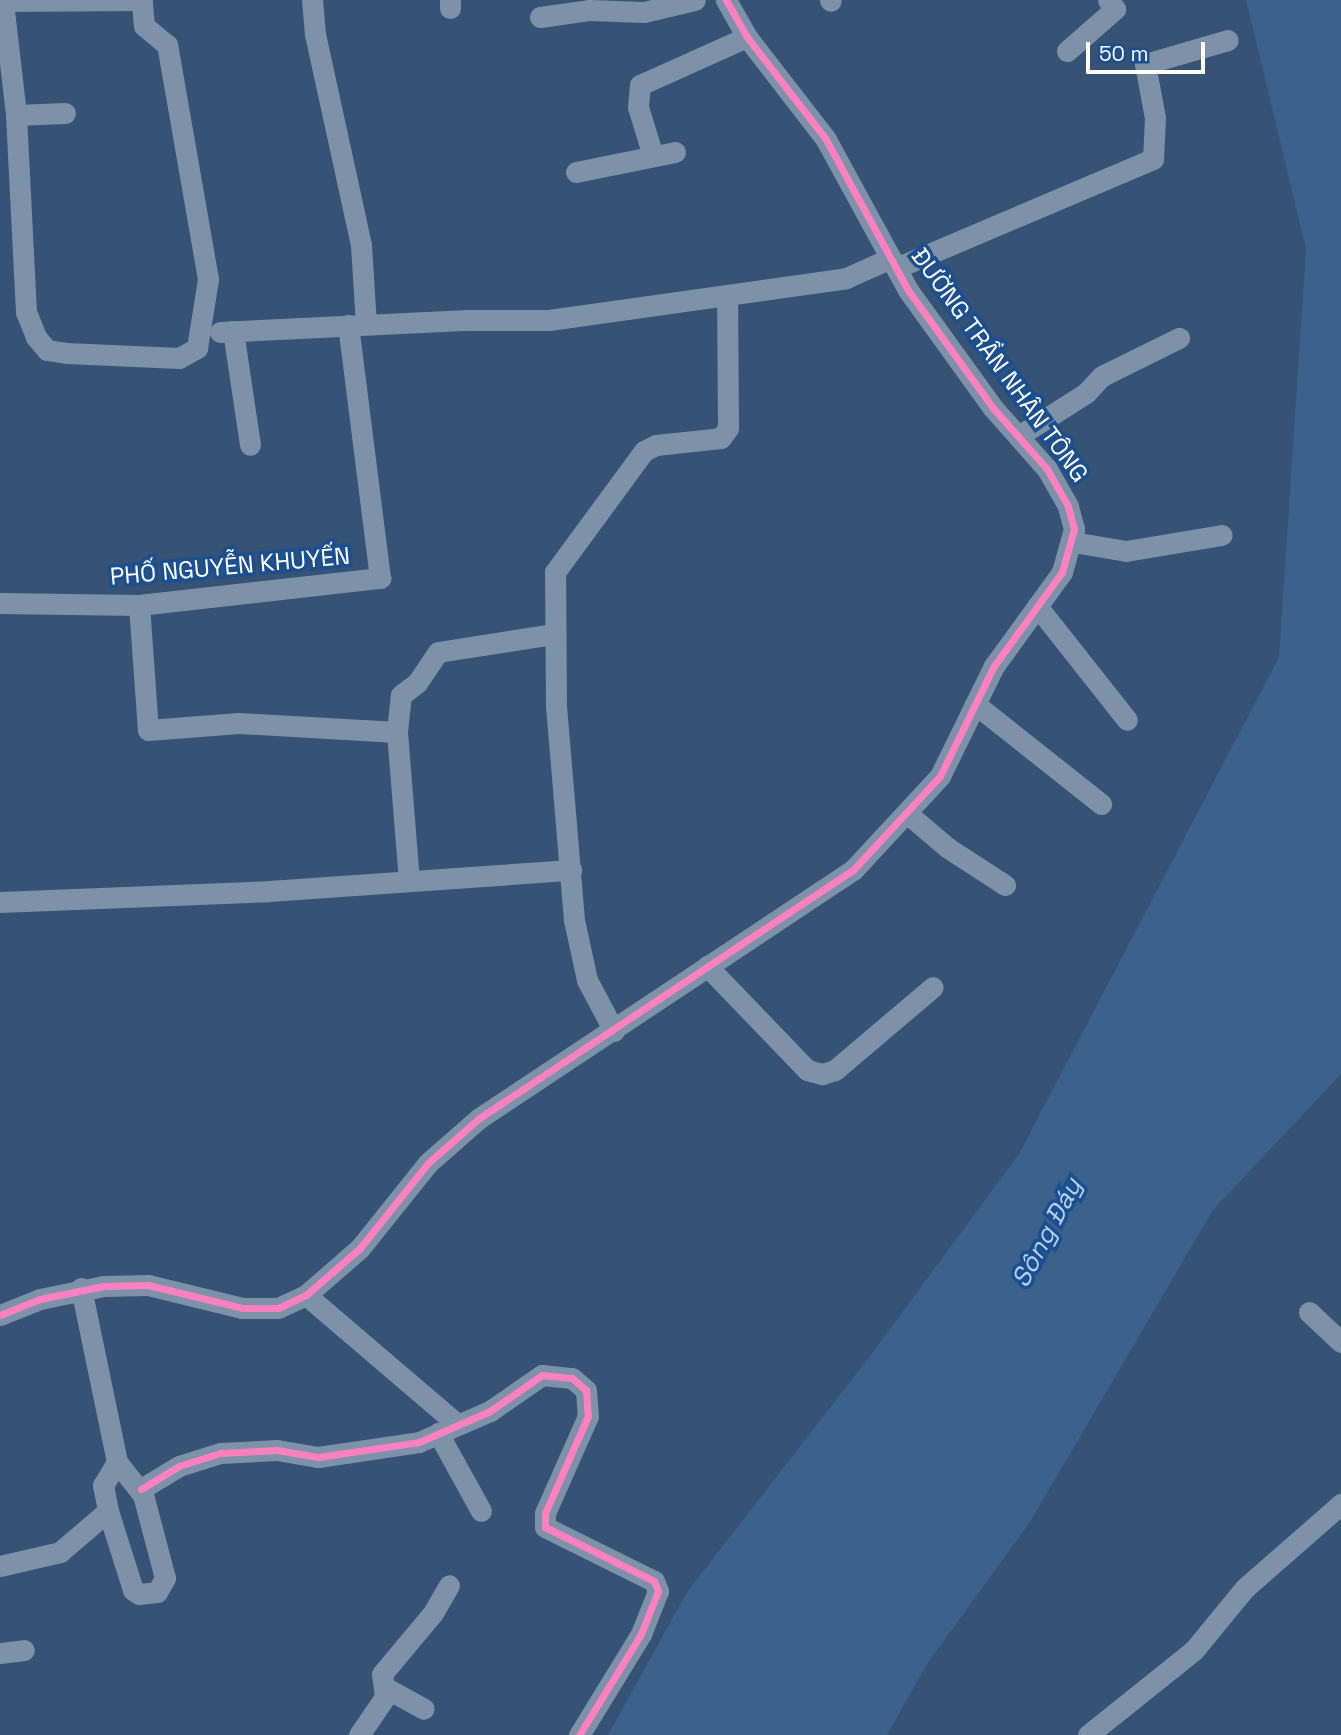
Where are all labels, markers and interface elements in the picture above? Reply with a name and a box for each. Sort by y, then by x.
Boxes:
scale bar [1089,28,1208,72]
text: 50 m [1099,40,1149,67]
street label: ĐƯỜNG TRẦN NHÂN TÔNG [905,242,1095,488]
street label: PHỐ NGUYỄN KHUYẾN [109,541,351,591]
water label: Sông Đáy [1005,1173,1089,1293]

